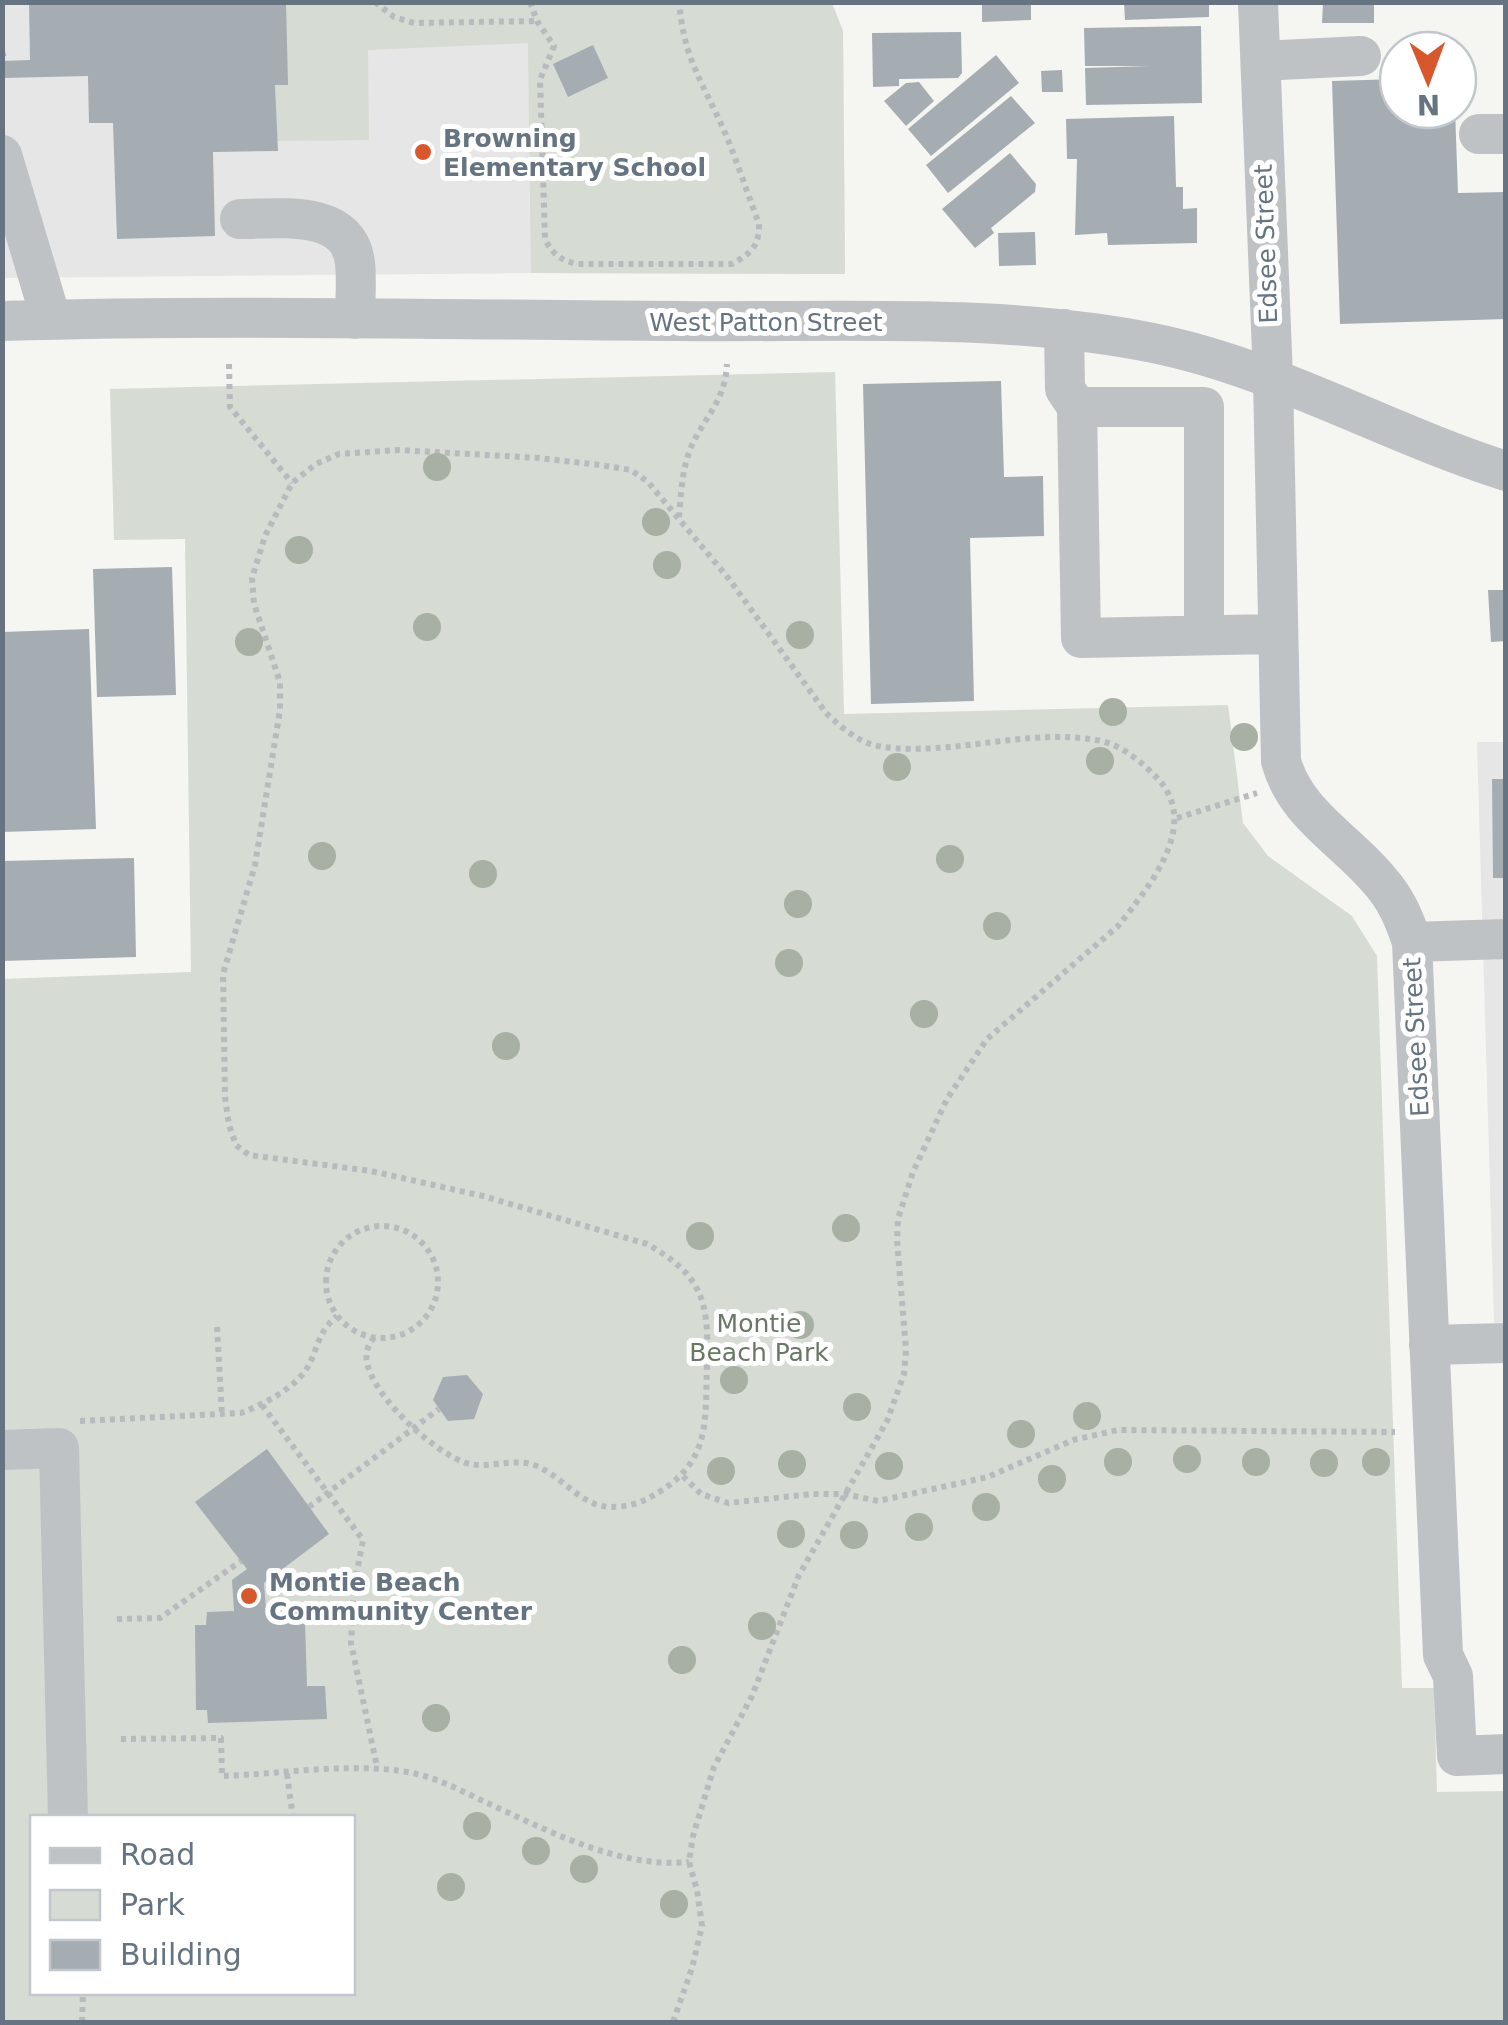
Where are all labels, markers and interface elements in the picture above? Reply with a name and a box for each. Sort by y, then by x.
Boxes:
north arrow [1378,30,1478,130]
text: N [1416,88,1440,121]
place label: Browning Elementary School [443,124,706,182]
marker: Browning Elementary School [412,141,434,163]
street label: Edsee Street [1249,164,1283,324]
street label: West Patton Street [649,308,883,337]
street label: Edsee Street [1397,956,1435,1117]
park label: Montie Beach Park [689,1309,829,1367]
place label: Montie Beach Community Center [269,1568,533,1626]
marker: Montie Beach Community Center [238,1585,260,1607]
legend [30,1815,355,1995]
text: Road [120,1837,195,1872]
text: Park [120,1887,185,1922]
text: Building [120,1937,242,1972]

